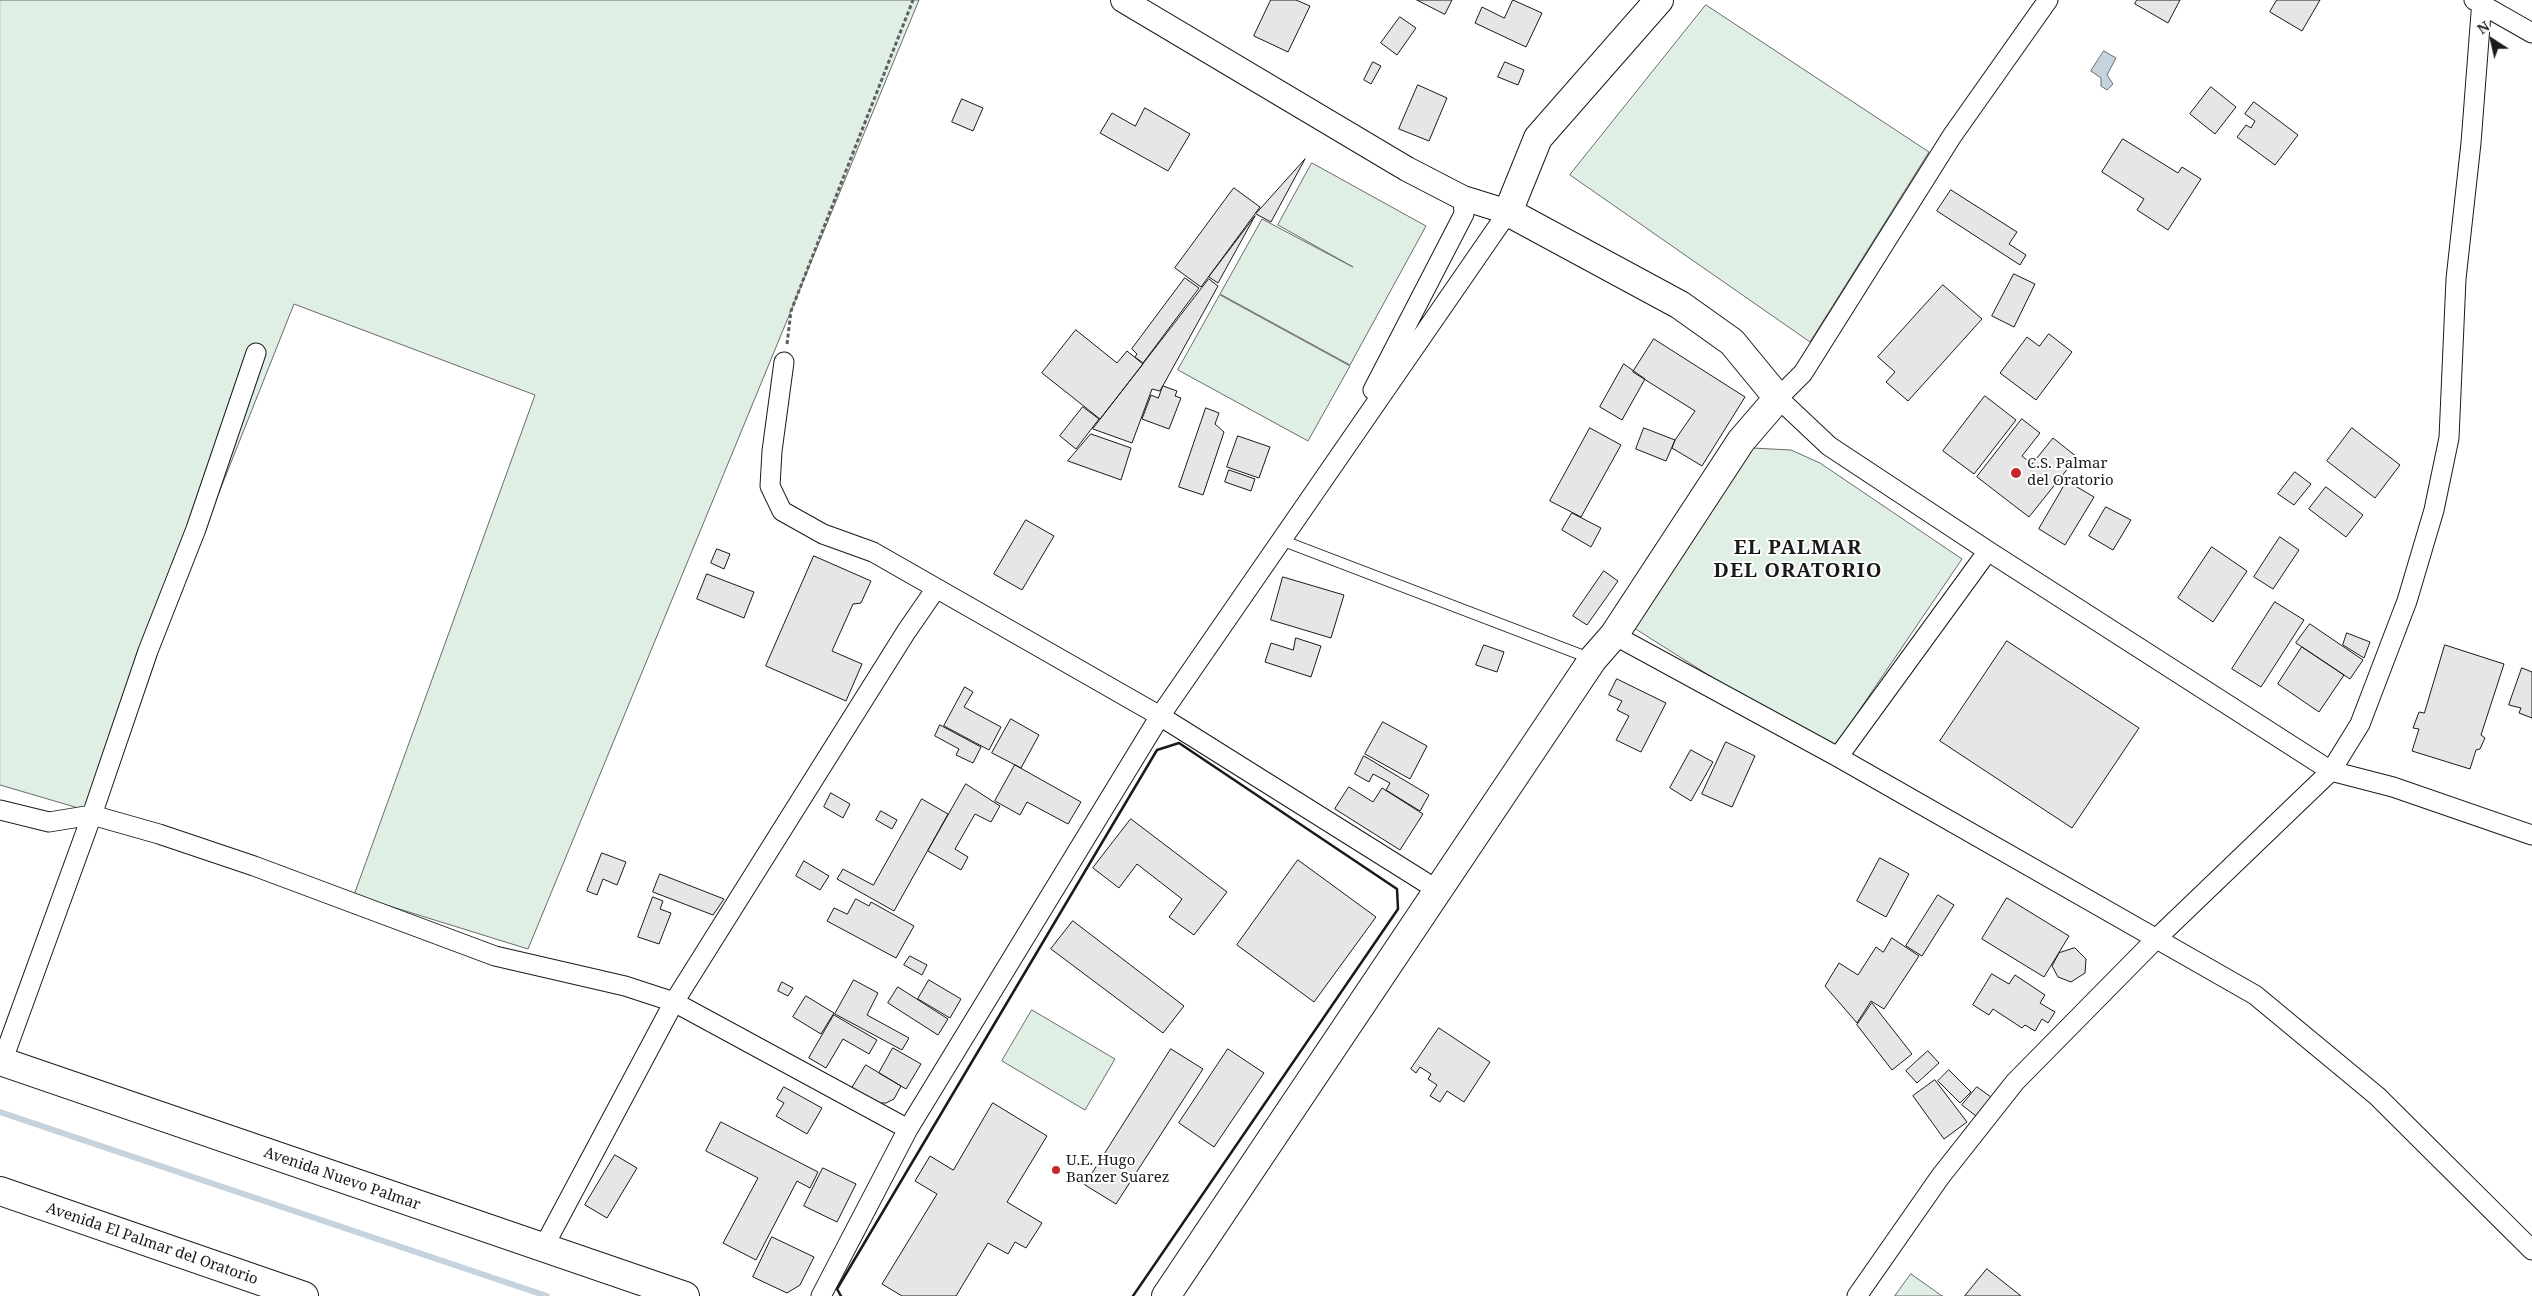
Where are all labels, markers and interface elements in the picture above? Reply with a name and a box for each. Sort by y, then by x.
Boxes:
north arrow [2467,15,2517,65]
text: N [2473,16,2493,38]
place label: C.S. Palmar del Oratorio [2027,455,2114,490]
marker: C.S. Palmar del Oratorio [2009,466,2023,480]
district label: EL PALMAR DEL ORATORIO [1712,536,1884,583]
street label: Avenida Nuevo Palmar [261,1144,423,1214]
place label: U.E. Hugo Banzer Suarez [1066,1152,1169,1187]
marker: U.E. Hugo Banzer Suarez [1050,1164,1062,1176]
street label: Avenida El Palmar del Oratorio [44,1199,260,1289]

